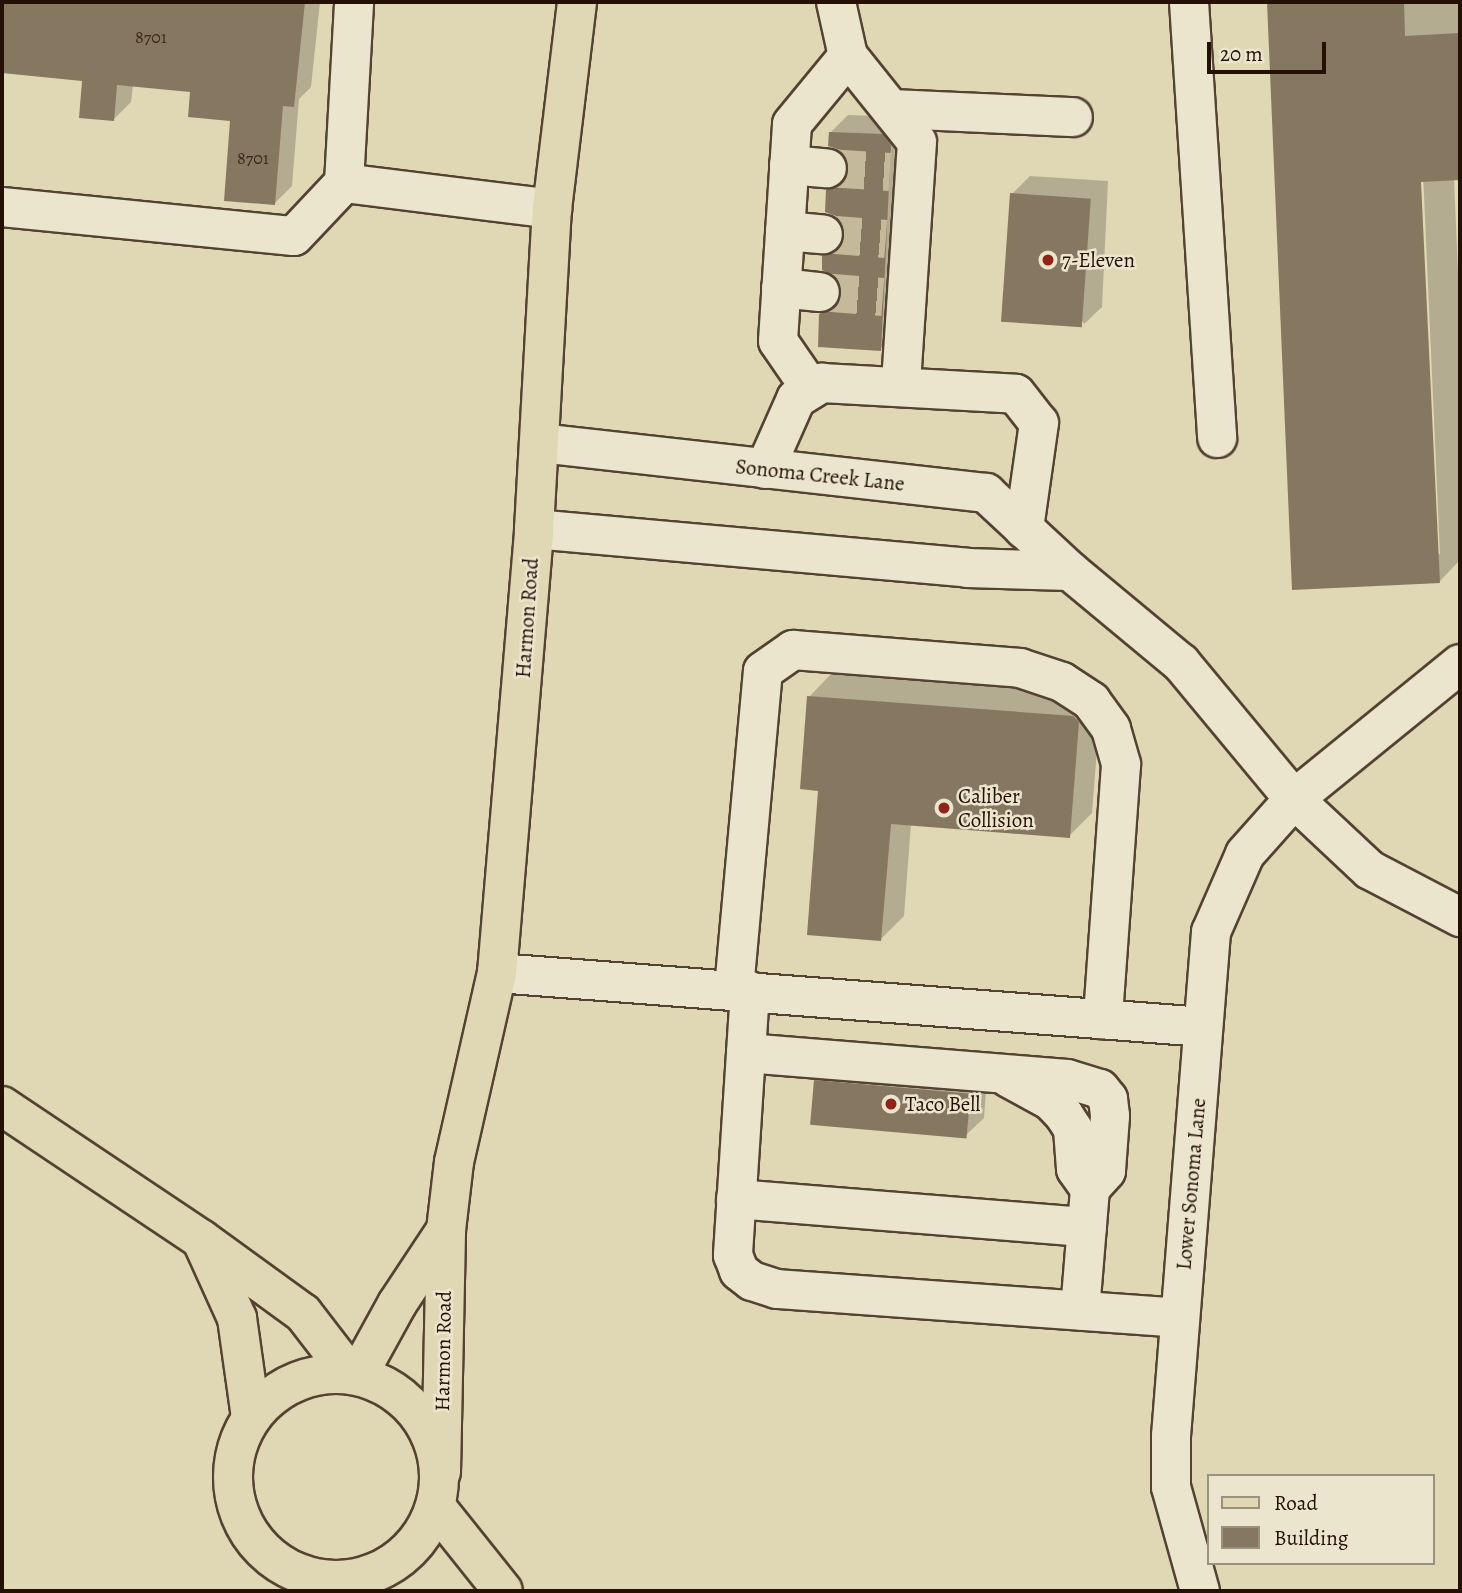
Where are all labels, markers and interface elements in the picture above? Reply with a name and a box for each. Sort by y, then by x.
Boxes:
house number: 8701 [135,26,167,48]
scale bar [1210,28,1329,72]
text: 20 m [1220,40,1263,68]
house number: 8701 [237,147,269,169]
place label: 7-Eleven [1062,247,1135,273]
marker: 7-Eleven [1040,252,1056,268]
street label: Sonoma Creek Lane [734,454,906,496]
street label: Harmon Road [510,557,544,679]
place label: Caliber Collision [958,783,1034,833]
marker: Caliber Collision [936,800,952,816]
place label: Taco Bell [905,1091,980,1117]
marker: Taco Bell [883,1096,899,1112]
street label: Lower Sonoma Lane [1171,1097,1211,1271]
street label: Harmon Road [429,1291,457,1411]
legend [1206,1474,1434,1565]
text: Road [1274,1489,1318,1517]
text: Building [1274,1524,1348,1552]

